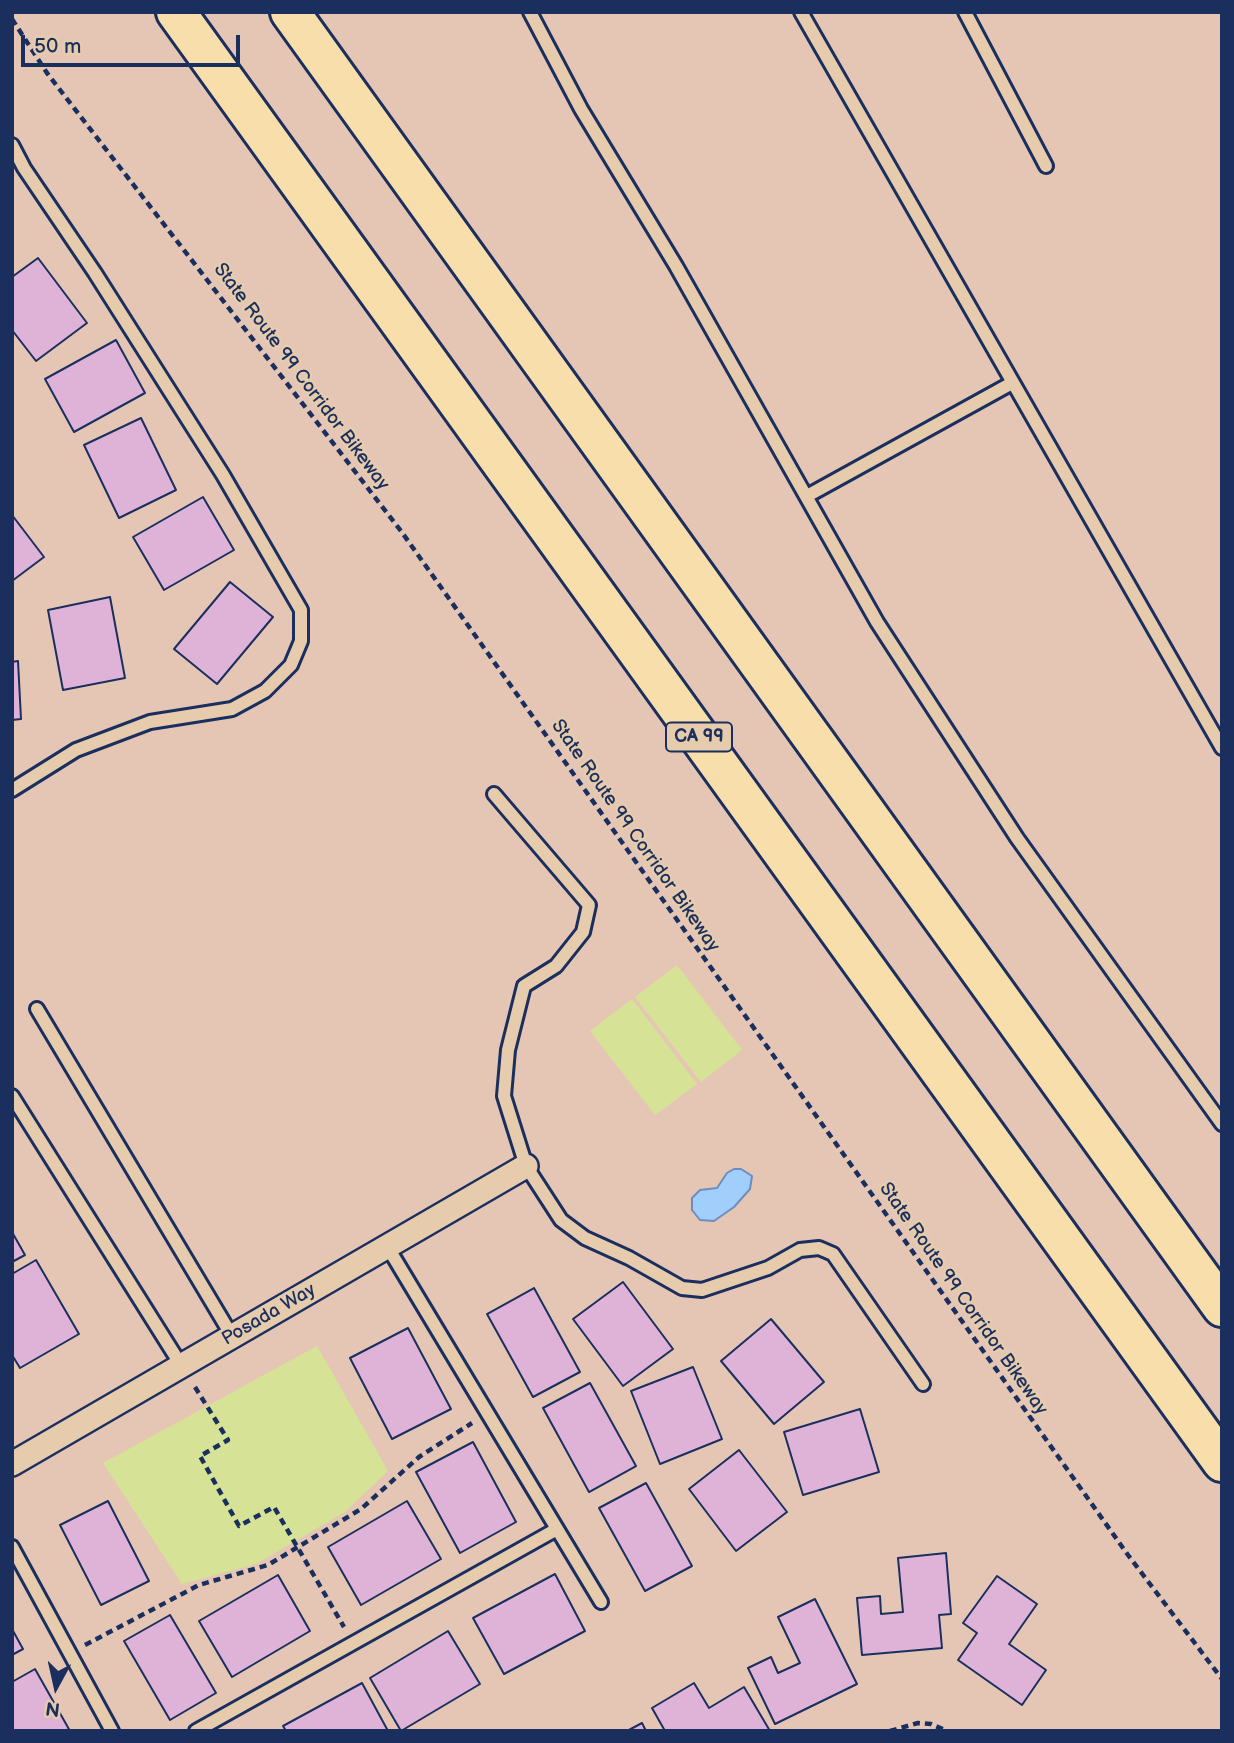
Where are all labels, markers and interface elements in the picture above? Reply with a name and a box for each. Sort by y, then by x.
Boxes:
scale bar [24,21,243,65]
text: 50 m [34,34,81,59]
street label: State Route 99 Corridor Bikeway [208,259,394,495]
street label: State Route 99 Corridor Bikeway [546,715,724,957]
road number: CA 99 [666,722,732,752]
street label: State Route 99 Corridor Bikeway [874,1178,1052,1420]
street label: Posada Way [218,1279,320,1351]
north arrow [21,1652,91,1722]
text: N [44,1696,62,1721]

